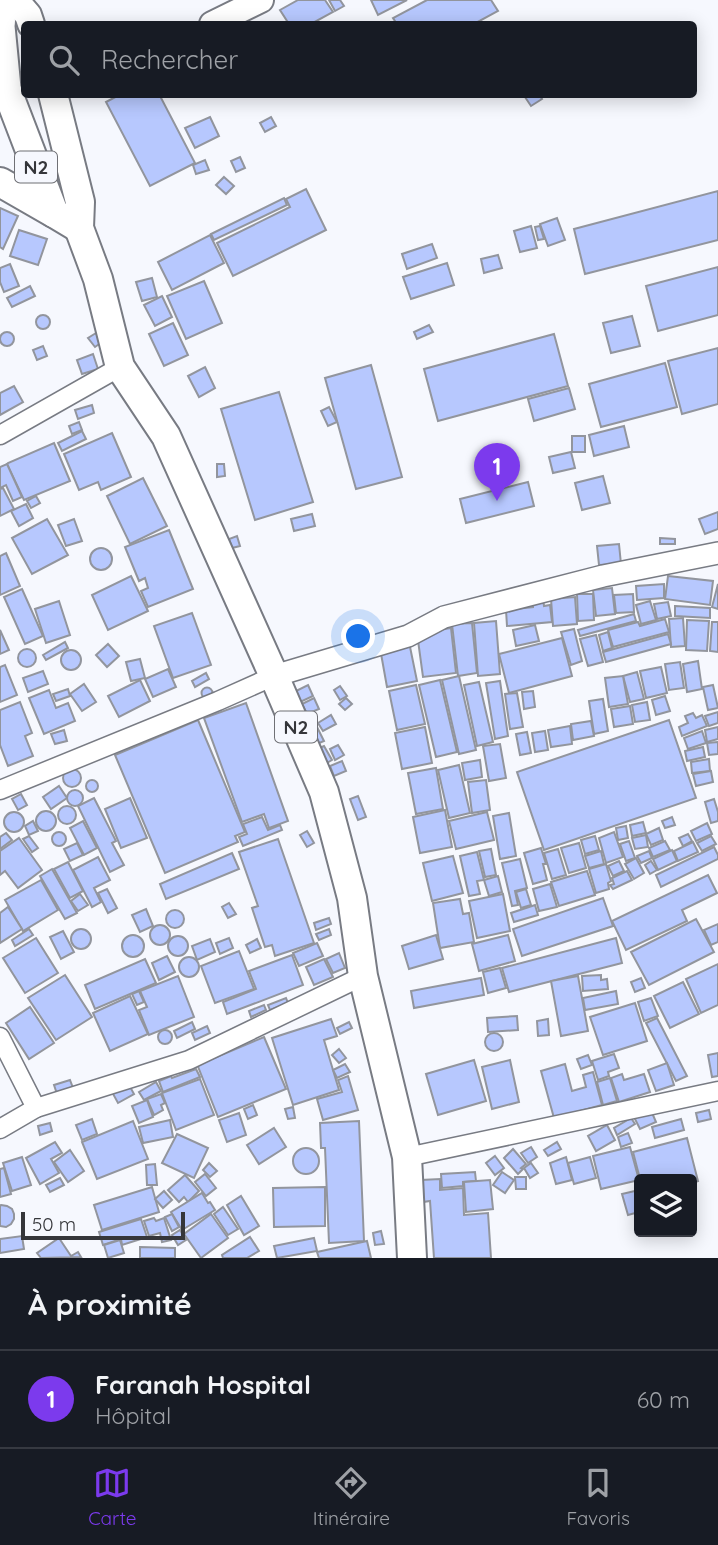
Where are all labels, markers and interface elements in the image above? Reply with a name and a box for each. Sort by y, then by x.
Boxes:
search box [21,21,697,98]
icon: search [45,41,83,79]
text: Rechercher [101,43,238,76]
road number: N2 [15,152,57,182]
pin: 1 [474,443,520,501]
your location [341,619,375,653]
road number: N2 [275,712,317,742]
map controls [634,1174,697,1237]
button: layers [634,1174,697,1237]
scale bar [21,1209,186,1241]
text: 50 m [32,1212,76,1236]
text: À proximité [28,1285,192,1323]
text: Faranah Hospital [95,1368,311,1401]
text: 1 [47,1385,55,1414]
text: 60 m [637,1385,690,1414]
text: Hôpital [95,1401,171,1430]
tab: Carte [88,1464,136,1530]
tab: Itinéraire [313,1464,390,1530]
tab: Favoris [566,1464,630,1530]

